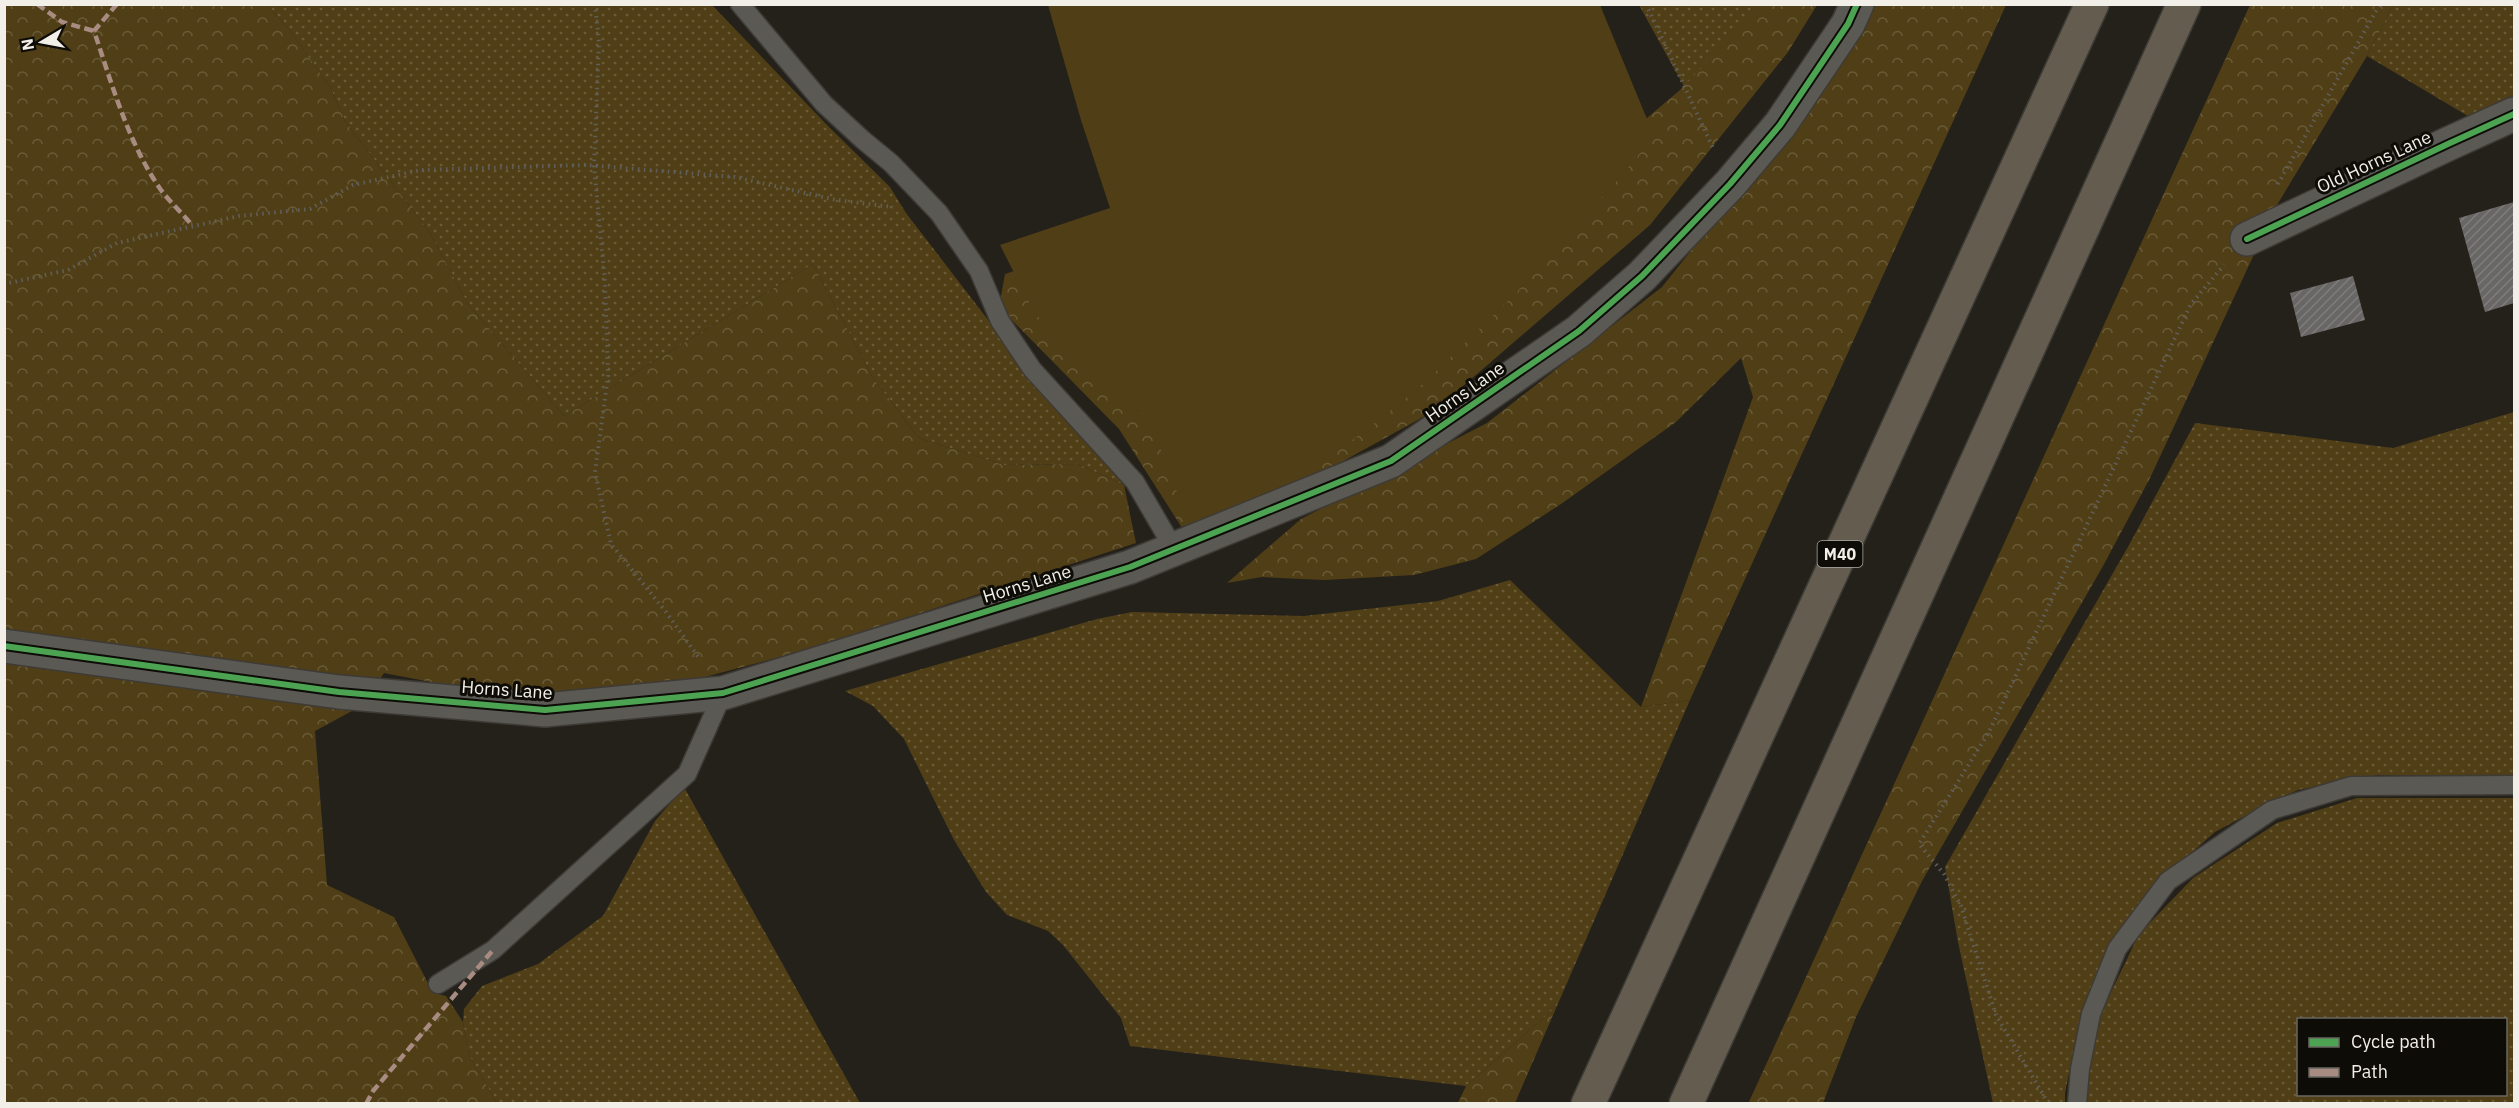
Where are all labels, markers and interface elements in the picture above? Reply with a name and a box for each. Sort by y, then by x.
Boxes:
north arrow [12,12,72,72]
text: N [16,37,38,52]
street label: Old Horns Lane [2313,125,2435,198]
street label: Horns Lane [1421,356,1509,427]
road number: M40 [1818,541,1862,567]
street label: Horns Lane [980,559,1074,608]
street label: Horns Lane [461,675,554,704]
legend [2297,1018,2507,1096]
text: Cycle path [2351,1030,2436,1053]
text: Path [2351,1060,2388,1083]

